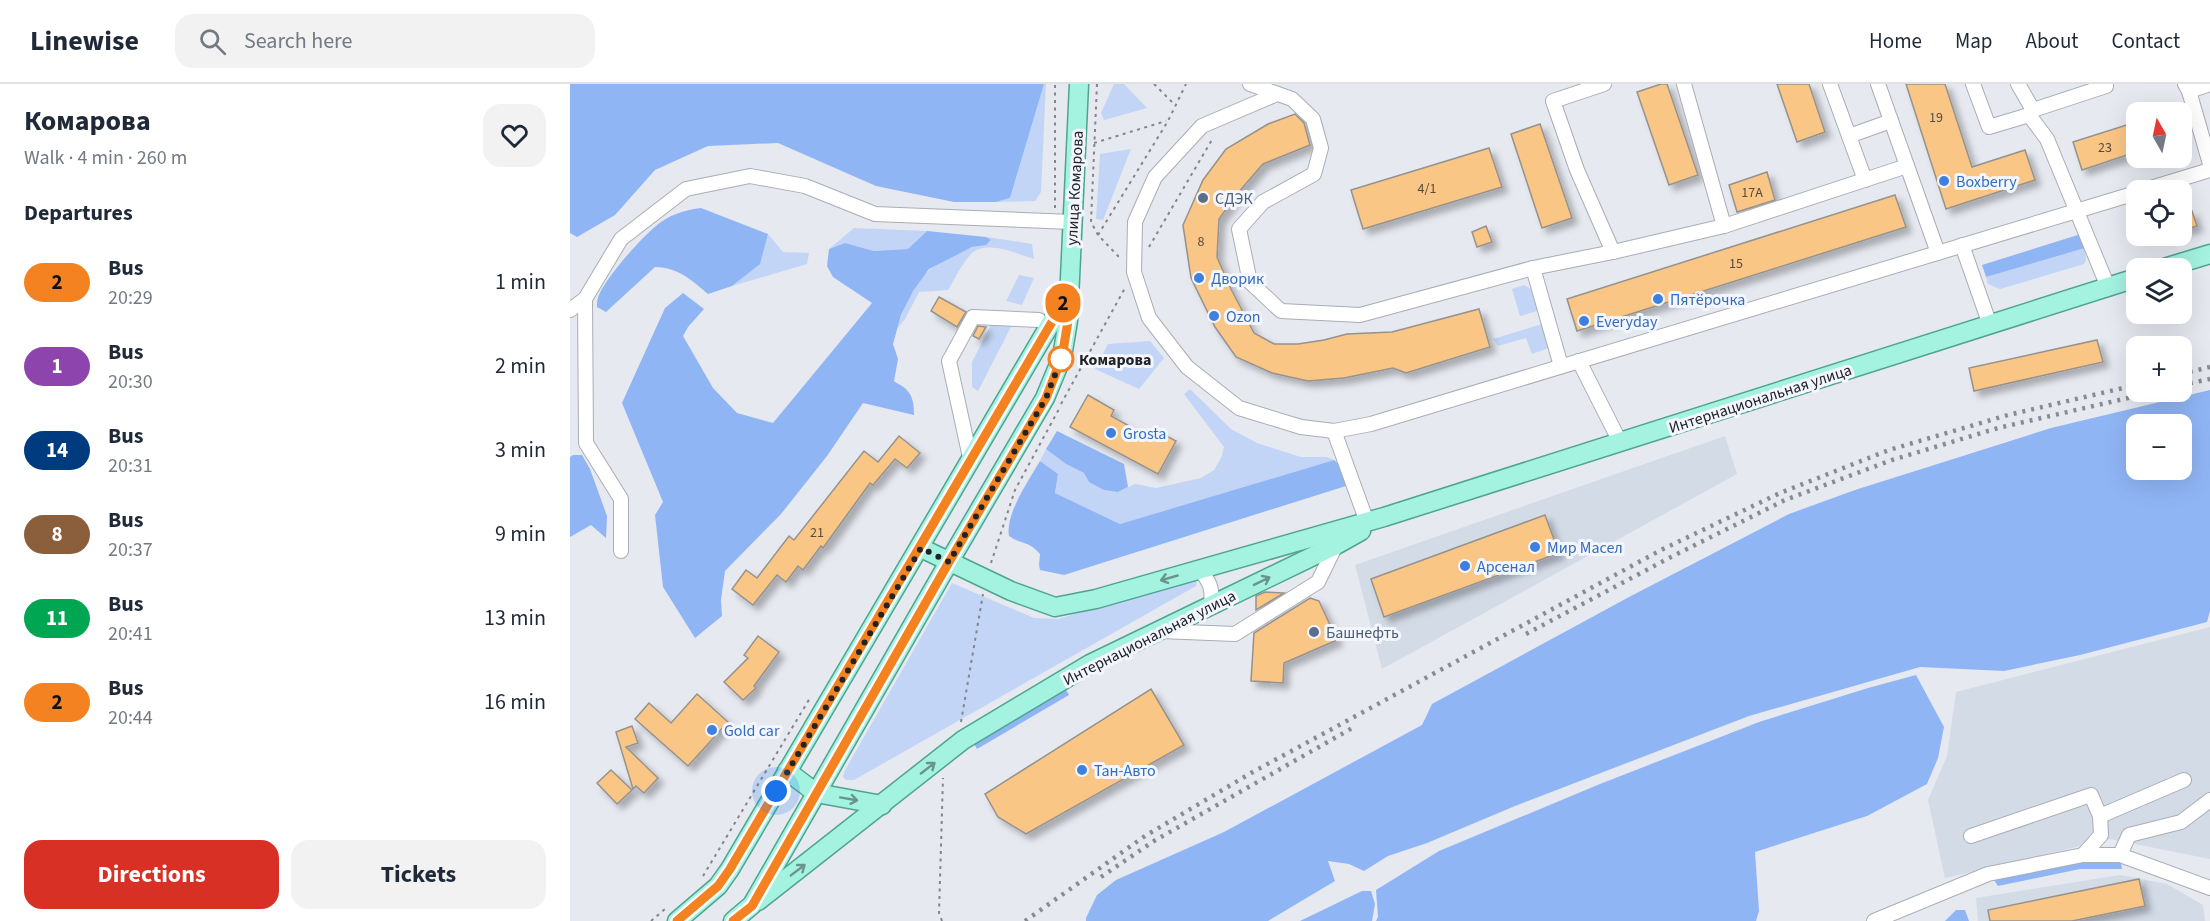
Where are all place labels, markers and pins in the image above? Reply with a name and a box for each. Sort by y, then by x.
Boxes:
place label: Boxberry [1956,171,2017,193]
marker: Boxberry [1937,174,1951,188]
place label: СДЭК [1215,188,1253,210]
marker: СДЭК [1196,191,1210,205]
place label: Дворик [1211,268,1264,290]
marker: Дворик [1192,271,1206,285]
place label: Пятёрочка [1670,289,1745,311]
marker: Пятёрочка [1651,292,1665,306]
place label: Ozon [1226,306,1261,328]
marker: Ozon [1207,309,1221,323]
place label: Everyday [1596,311,1658,333]
marker: Everyday [1577,314,1591,328]
marker: Комарова [1048,346,1074,372]
place label: Комарова [1079,349,1151,371]
place label: Grosta [1123,423,1166,445]
marker: Grosta [1104,426,1118,440]
place label: Мир Масел [1547,537,1623,559]
marker: Мир Масел [1528,540,1542,554]
place label: Арсенал [1477,556,1535,578]
marker: Арсенал [1458,559,1472,573]
place label: Башнефть [1326,622,1399,644]
marker: Башнефть [1307,625,1321,639]
place label: Gold car [724,720,780,742]
marker: Gold car [705,723,719,737]
place label: Тан-Авто [1094,760,1156,782]
marker: Тан-Авто [1075,763,1089,777]

